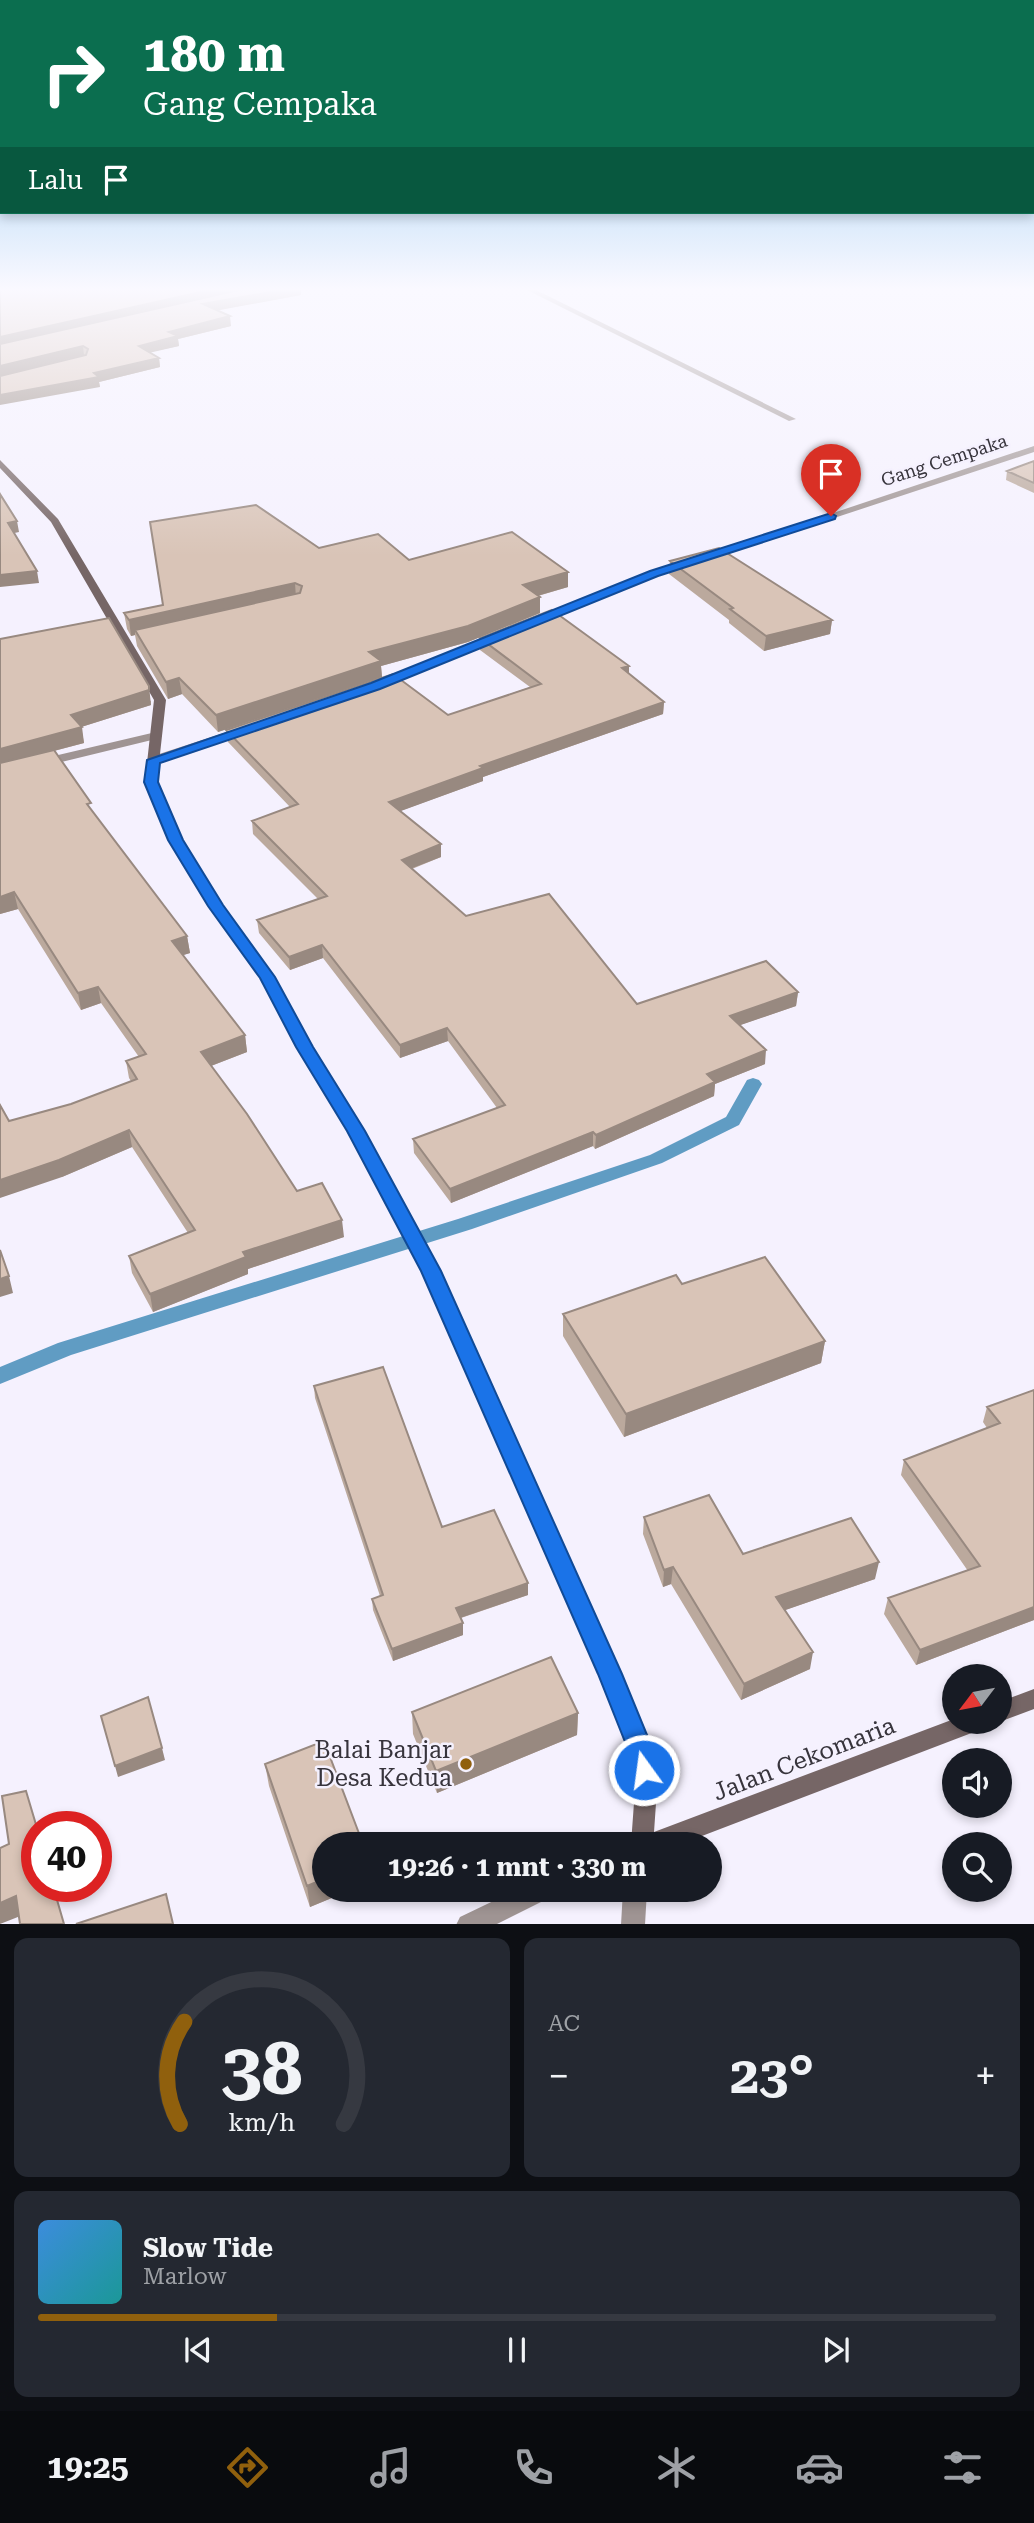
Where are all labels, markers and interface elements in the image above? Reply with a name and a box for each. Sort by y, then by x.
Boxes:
text: 180 m [143,26,285,83]
icon: right [28,28,119,119]
text: Gang Cempaka [143,85,377,123]
icon: arrive [97,161,135,199]
text: Lalu [28,165,83,195]
street label: Gang Cempaka [878,430,1010,490]
pin [801,444,861,516]
icon: arrive [812,455,850,493]
north arrow [942,1664,1012,1734]
map controls [942,1664,1012,1902]
street label: Jalan Cekomaria [709,1711,899,1807]
position arrow [607,1733,681,1807]
place label: Balai Banjar Desa Kedua [315,1736,452,1792]
button: sound [942,1748,1012,1818]
marker: Balai Banjar Desa Kedua [458,1756,474,1772]
speed limit sign: 40 [21,1811,112,1902]
button: search [942,1832,1012,1902]
text: 19:26 · 1 mnt · 330 m [388,1852,646,1882]
text: AC [548,2010,580,2037]
text: 38 [221,2027,303,2112]
text: 23° [730,2045,814,2106]
text: − [548,2054,569,2098]
text: + [975,2054,996,2098]
text: km/h [229,2107,295,2136]
text: Slow Tide [143,2233,273,2263]
text: Marlow [143,2263,226,2290]
icon: previous [179,2331,217,2369]
icon: pause [498,2331,536,2369]
icon: next [817,2331,855,2369]
icon: directions [223,2443,272,2492]
icon: music [366,2443,415,2492]
icon: phone [509,2443,558,2492]
icon: climate [652,2443,701,2492]
icon: car [795,2443,844,2492]
icon: filters [938,2443,987,2492]
text: 19:25 [47,2448,129,2486]

